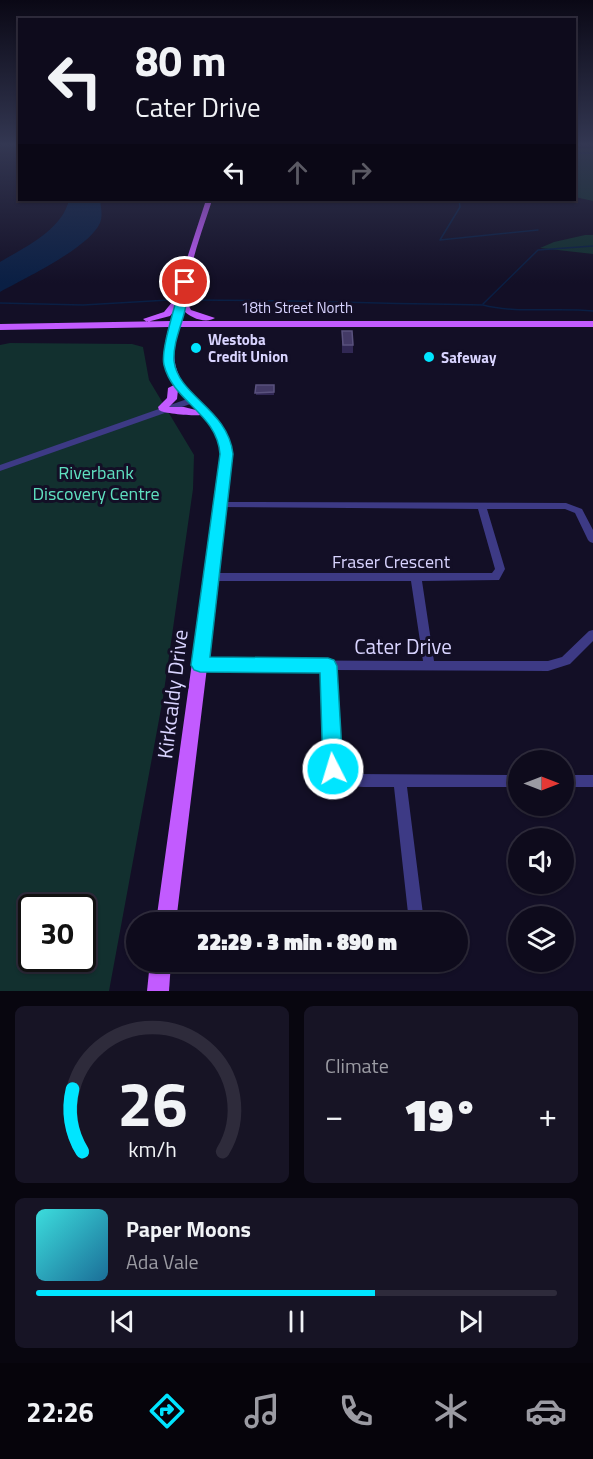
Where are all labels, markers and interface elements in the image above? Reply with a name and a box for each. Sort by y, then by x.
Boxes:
text: 80 m [135,28,227,92]
icon: left [36,42,114,120]
text: Cater Drive [135,86,261,127]
icon: left [218,156,251,189]
icon: ahead [281,156,314,189]
icon: right [344,156,377,189]
pin [159,256,210,307]
icon: arrive [168,265,201,298]
street label: 18th Street North [241,296,353,319]
place label: Westoba Credit Union [208,328,288,368]
marker: Westoba Credit Union [189,341,203,355]
place label: Safeway [441,346,497,369]
marker: Safeway [422,350,436,364]
park label: Riverbank Discovery Centre [32,459,160,507]
street label: Fraser Crescent [332,548,451,575]
street label: Kirkcaldy Drive [148,628,196,760]
street label: Cater Drive [354,630,452,662]
position arrow [301,737,365,801]
north arrow [508,750,574,816]
map controls [508,750,574,972]
button: sound [508,828,574,894]
speed limit sign: 30 [18,894,96,972]
button: layers [508,906,574,972]
text: 22:29 · 3 min · 890 m [197,925,397,959]
text: Climate [325,1050,389,1081]
text: 26 [117,1055,187,1150]
text: 19° [404,1080,478,1148]
text: − [325,1090,343,1140]
text: + [539,1090,557,1140]
text: km/h [128,1133,176,1165]
text: Paper Moons [126,1212,251,1246]
text: Ada Vale [126,1246,199,1277]
icon: previous [106,1305,139,1338]
icon: pause [280,1305,313,1338]
icon: next [454,1305,487,1338]
icon: directions [146,1390,188,1432]
icon: music [241,1390,283,1432]
icon: phone [335,1390,377,1432]
icon: climate [430,1390,472,1432]
icon: car [525,1390,567,1432]
text: 22:26 [26,1391,94,1432]

